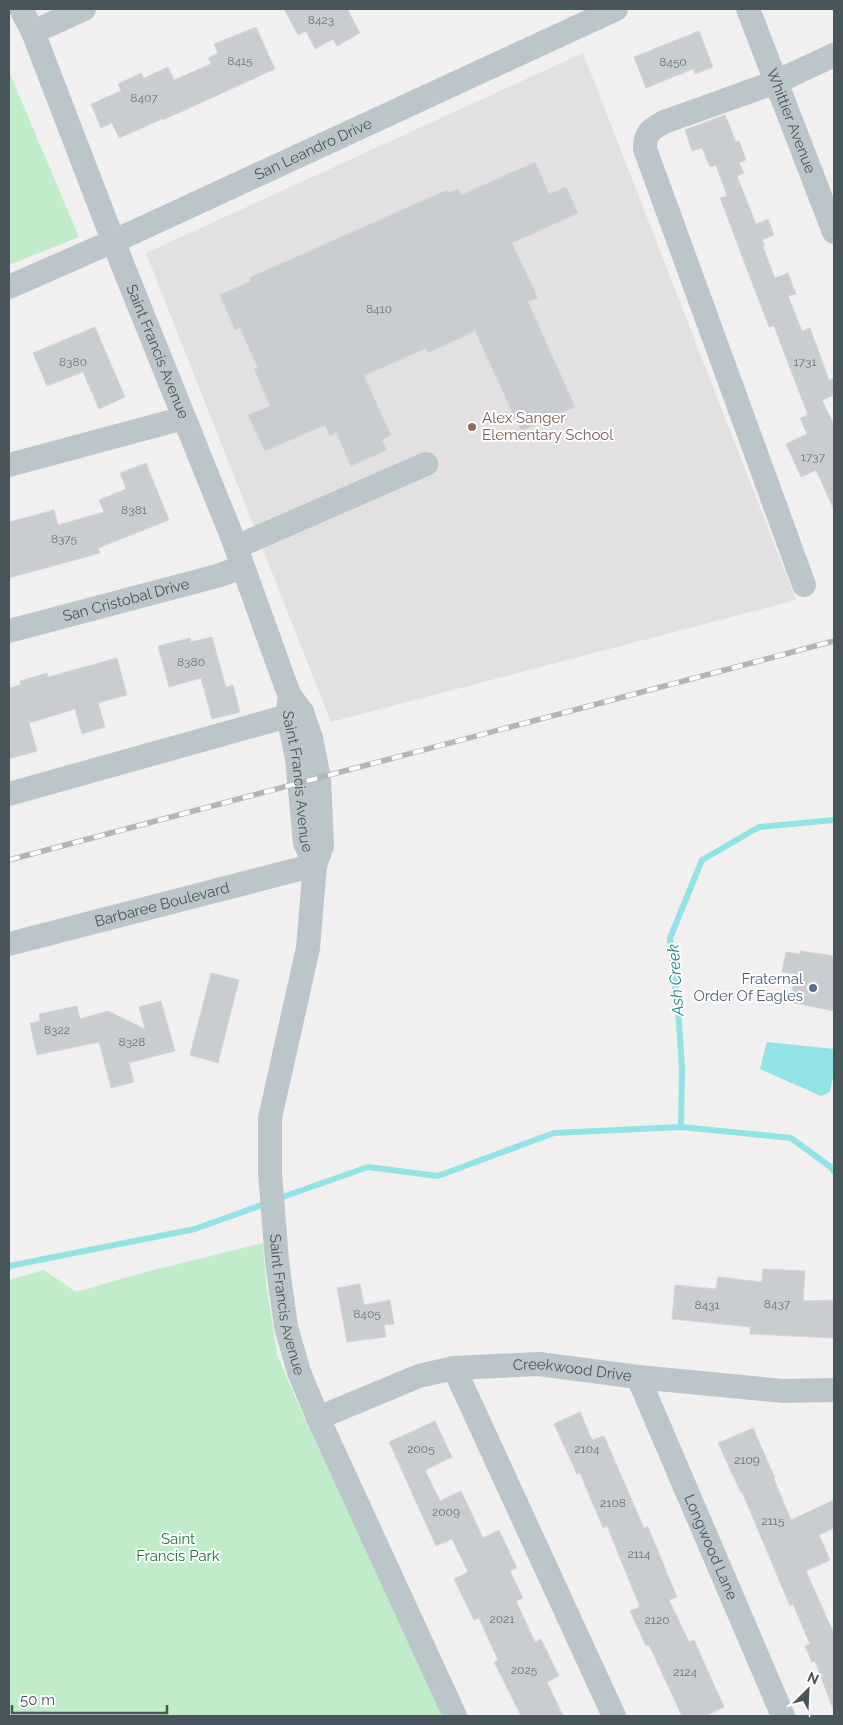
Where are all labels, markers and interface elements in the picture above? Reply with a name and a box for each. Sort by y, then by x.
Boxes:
house number: 8423 [308,13,334,27]
house number: 8415 [227,54,253,68]
house number: 8450 [659,55,687,69]
street label: Whittier Avenue [763,66,820,176]
house number: 8407 [130,91,158,105]
street label: San Leandro Drive [252,114,375,184]
street label: Saint Francis Avenue [122,282,193,422]
house number: 8410 [366,302,392,316]
house number: 8380 [59,355,87,369]
house number: 1731 [793,355,817,369]
place label: Alex Sanger Elementary School [482,409,614,444]
marker: Alex Sanger Elementary School [466,421,478,433]
house number: 1737 [801,450,826,464]
house number: 8381 [121,503,147,517]
house number: 8375 [51,532,78,546]
street label: San Cristobal Drive [61,575,192,625]
house number: 8380 [177,655,205,669]
street label: Saint Francis Avenue [279,710,317,855]
street label: Barbaree Boulevard [93,878,231,931]
water label: Ash Creek [663,943,688,1018]
place label: Fraternal Order Of Eagles [693,970,804,1005]
marker: Fraternal Order Of Eagles [807,982,819,994]
house number: 8322 [44,1023,70,1037]
house number: 8328 [119,1035,145,1049]
street label: Saint Francis Avenue [266,1233,308,1377]
house number: 8437 [764,1297,791,1311]
house number: 8431 [694,1298,720,1312]
house number: 8405 [353,1307,381,1321]
street label: Creekwood Drive [512,1355,633,1385]
house number: 2005 [407,1442,435,1456]
house number: 2104 [574,1442,600,1456]
house number: 2109 [734,1453,760,1467]
street label: Longwood Lane [680,1492,741,1603]
house number: 2108 [600,1496,626,1510]
house number: 2009 [432,1505,460,1519]
house number: 2115 [761,1514,785,1528]
park label: Saint Francis Park [136,1530,220,1565]
house number: 2114 [627,1547,651,1561]
house number: 2021 [490,1612,514,1626]
house number: 2120 [645,1613,669,1627]
house number: 2025 [511,1663,538,1677]
house number: 2124 [673,1665,698,1679]
north arrow [783,1665,833,1715]
text: N [805,1669,821,1688]
scale bar [12,1682,168,1714]
text: 50 m [20,1691,55,1709]

